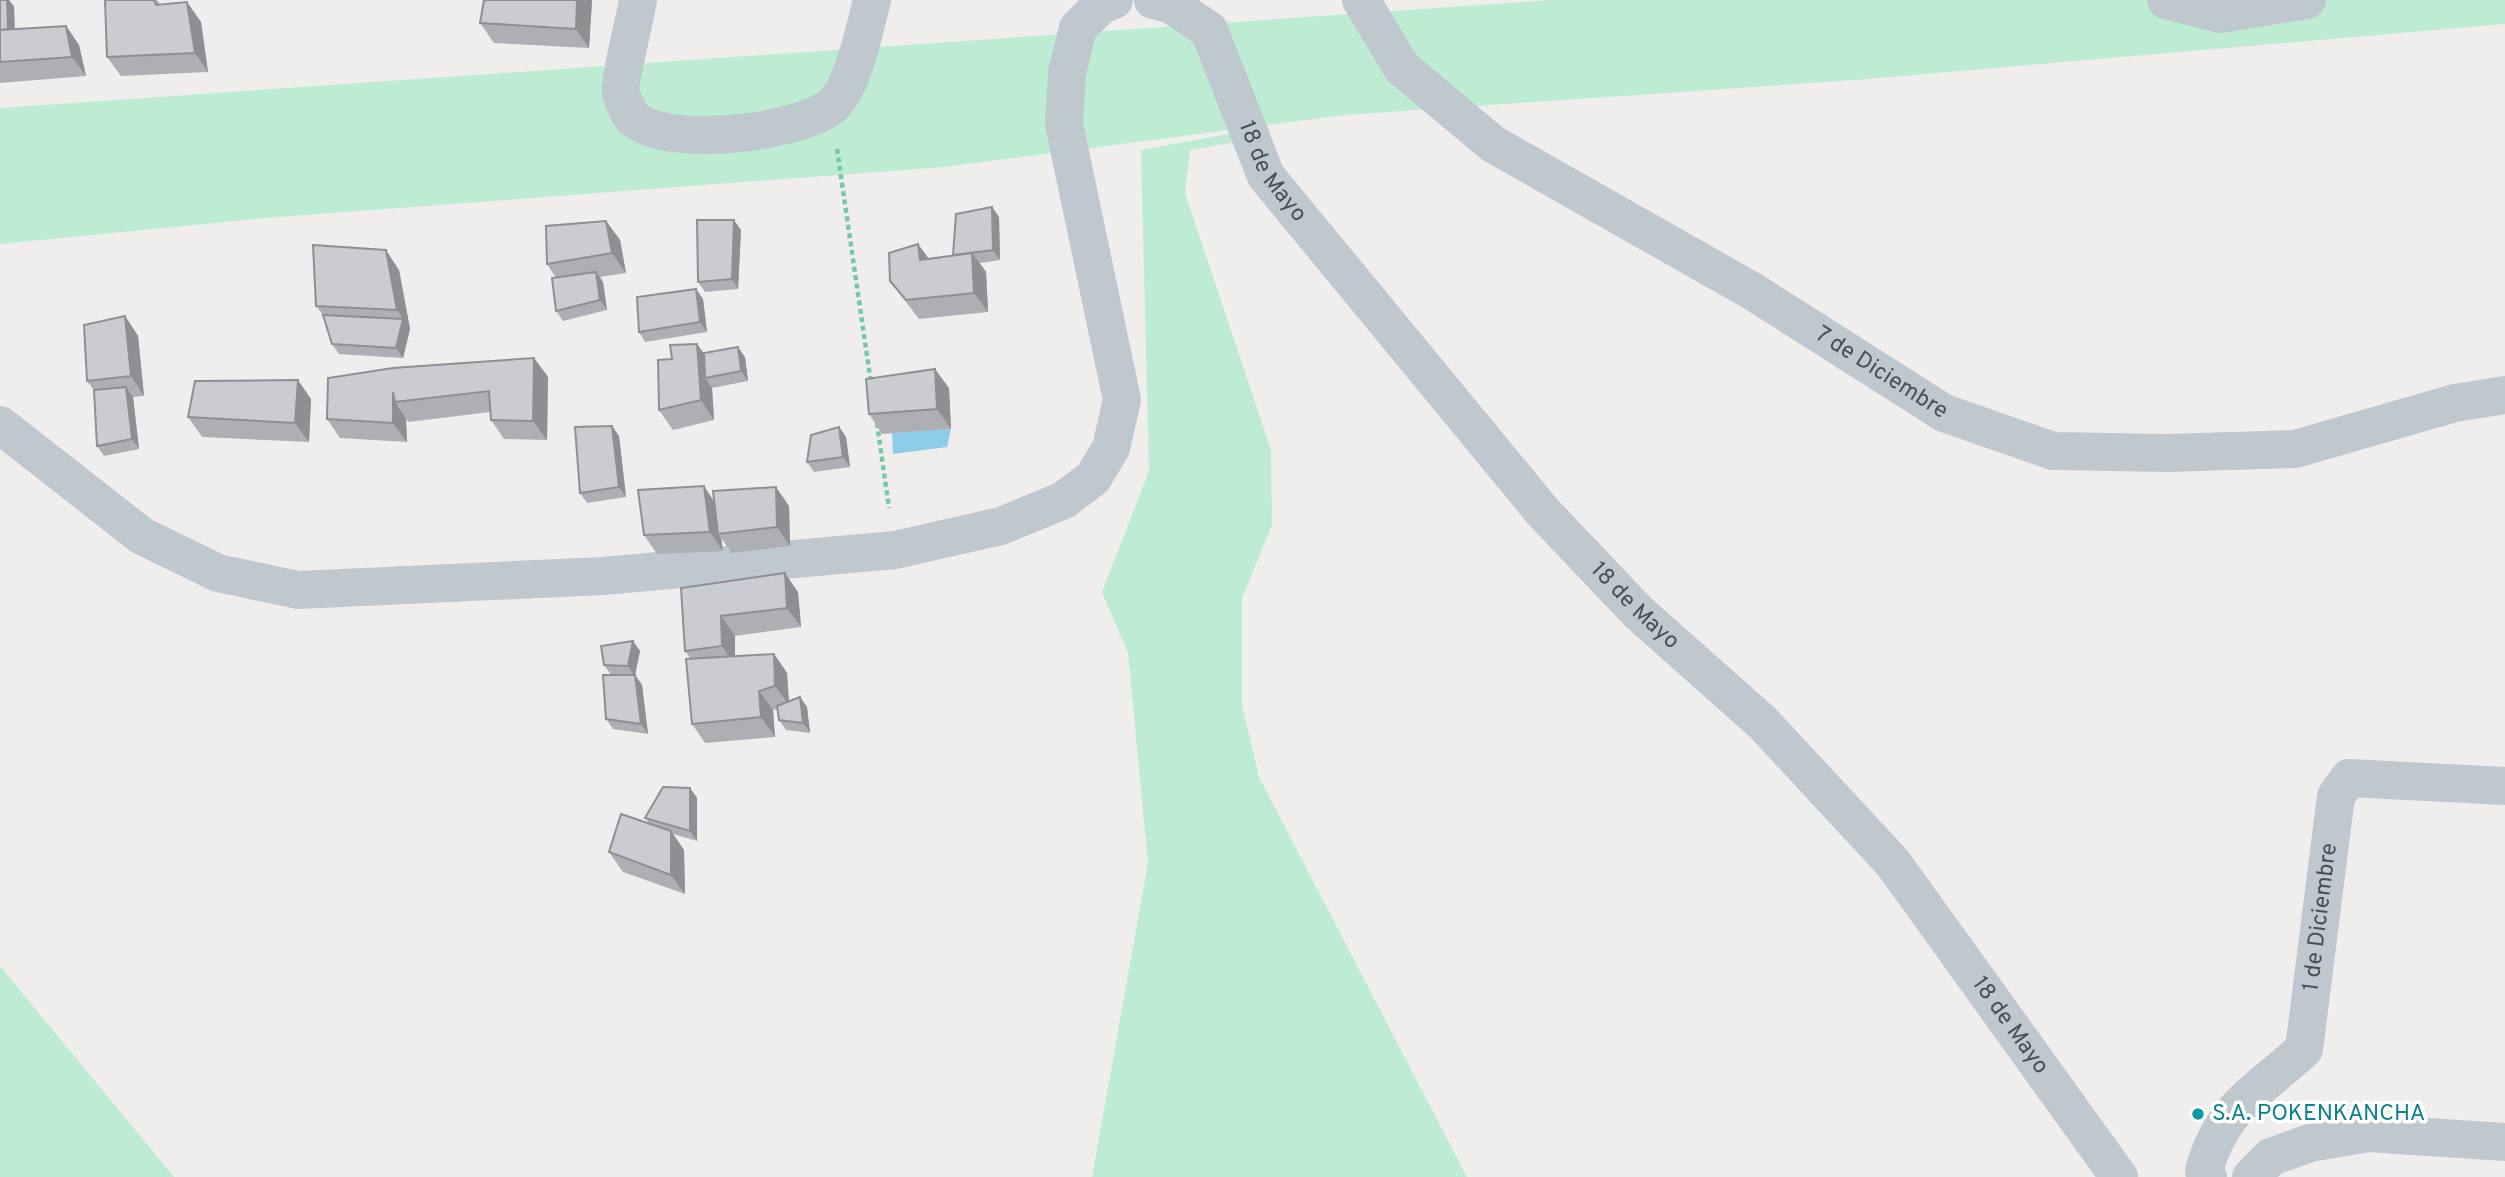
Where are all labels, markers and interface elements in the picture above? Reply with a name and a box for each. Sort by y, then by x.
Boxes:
street label: 18 de Mayo [1231,117,1313,228]
street label: 7 de Diciembre [1810,320,1953,426]
street label: 18 de Mayo [1584,556,1685,656]
street label: 1 de Diciembre [2297,841,2344,993]
street label: 18 de Mayo [1965,971,2055,1080]
place label: S.A. POKENKANCHA [2212,1100,2425,1129]
marker: S.A. POKENKANCHA [2190,1106,2206,1122]

